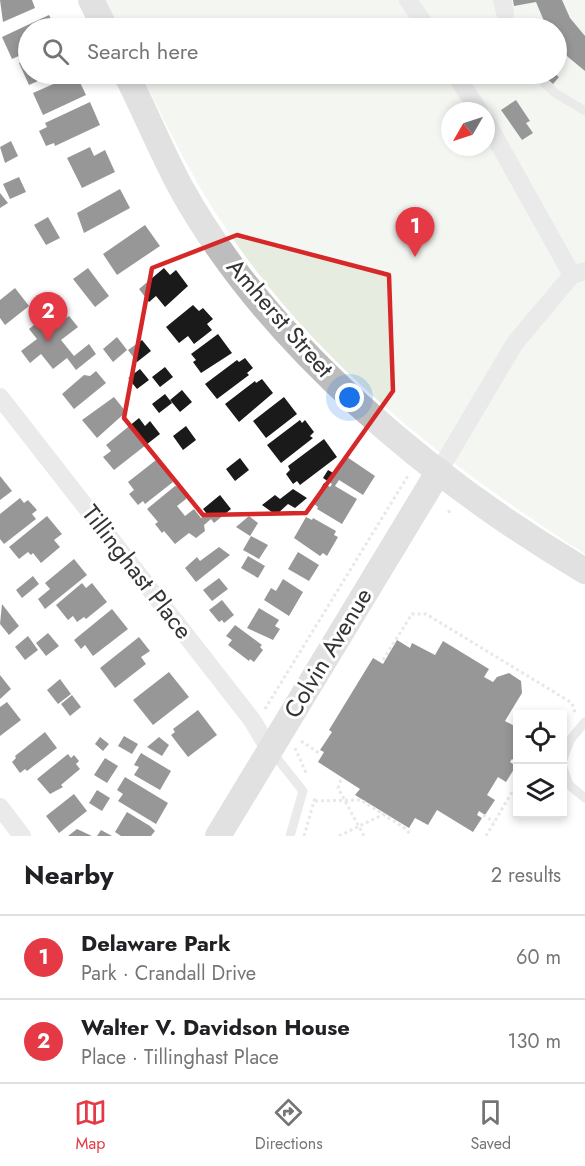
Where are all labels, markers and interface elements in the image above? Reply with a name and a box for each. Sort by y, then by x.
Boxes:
search box [18,18,567,84]
icon: search [39,35,72,68]
text: Search here [87,35,198,67]
north arrow [441,102,495,156]
pin: 1 [396,208,434,257]
street label: Amherst Street [219,250,342,385]
pin: 2 [28,292,68,342]
your location [335,383,364,412]
street label: Tillinghast Place [74,497,201,646]
street label: Colvin Avenue [275,581,380,725]
map controls [513,710,567,818]
button: locate [513,710,567,764]
button: layers [513,764,567,818]
text: Nearby [24,856,113,894]
text: 2 results [491,861,561,890]
text: Delaware Park [81,927,231,959]
text: 1 [38,943,49,972]
text: 60 m [516,943,561,972]
text: Park · Crandall Drive [81,959,256,988]
text: Walter V. Davidson House [81,1011,350,1043]
text: 2 [37,1027,50,1056]
text: 130 m [507,1027,561,1056]
text: Place · Tillinghast Place [81,1043,279,1072]
tab: Map [74,1096,107,1155]
tab: Directions [255,1096,323,1155]
tab: Saved [470,1096,511,1155]

